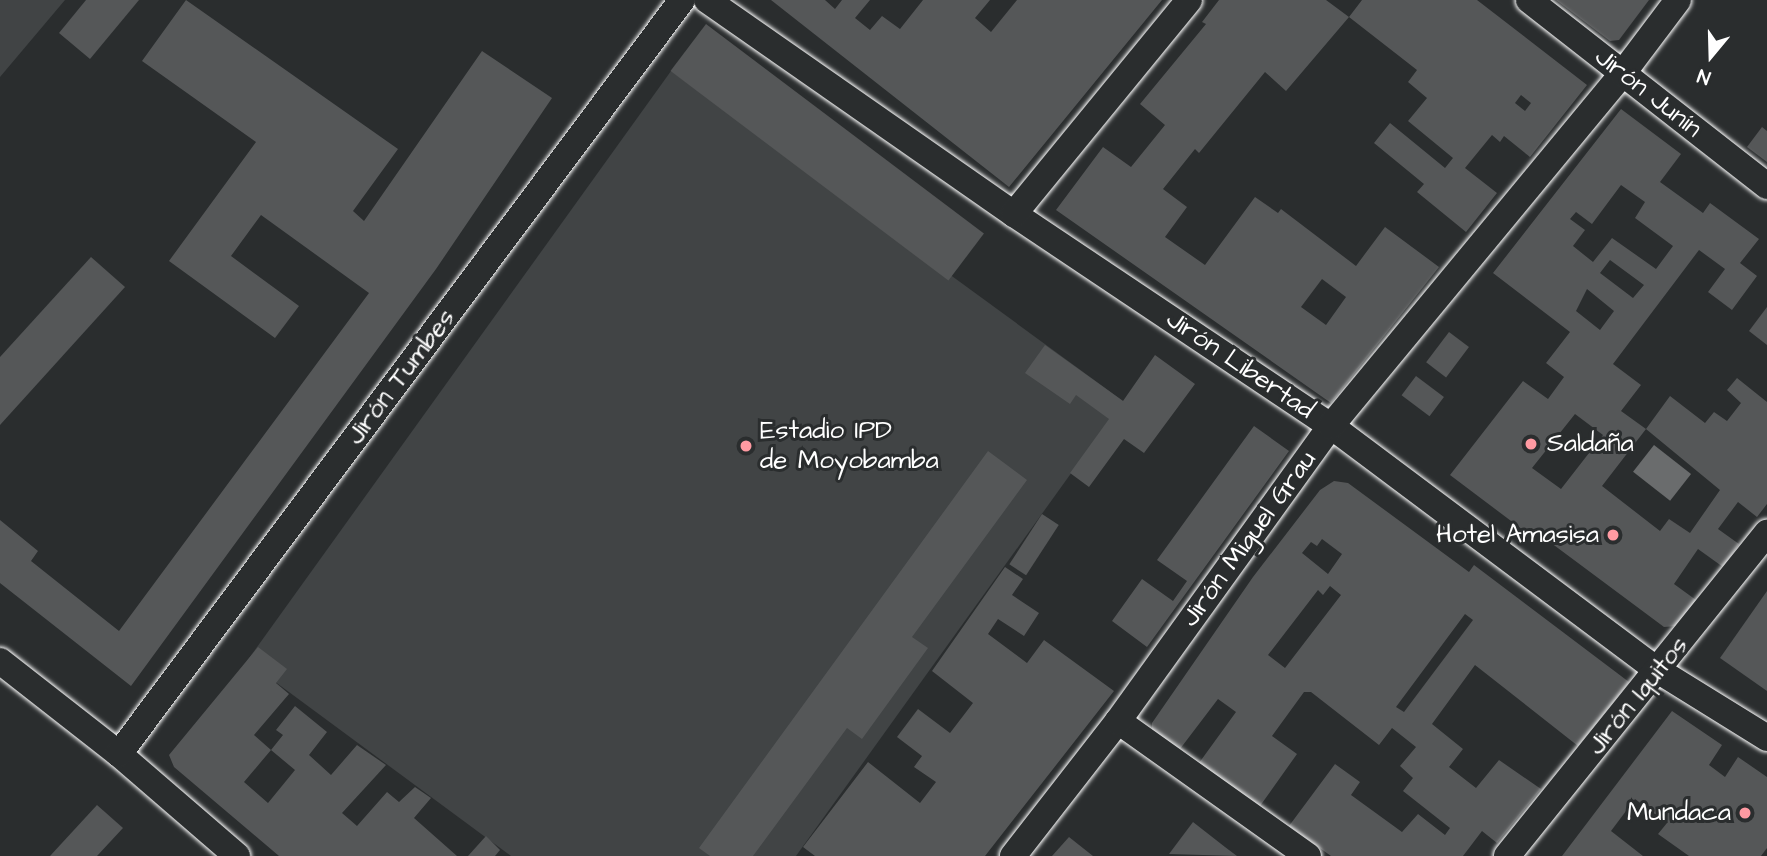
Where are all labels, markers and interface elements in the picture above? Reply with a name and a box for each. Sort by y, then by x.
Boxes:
north arrow [1676,21,1746,91]
street label: Jirón Junín [1588,42,1708,144]
text: N [1694,62,1714,91]
street label: Jirón Tumbes [340,303,462,451]
street label: Jirón Libertad [1160,304,1320,426]
place label: Estadio IPD de Moyobamba [760,415,939,476]
place label: Saldaña [1547,428,1634,460]
marker: Saldaña [1521,434,1541,454]
marker: Estadio IPD de Moyobamba [738,438,754,454]
street label: Jirón Miguel Grau [1175,445,1323,633]
place label: Hotel Amasisa [1436,519,1599,551]
marker: Hotel Amasisa [1605,527,1621,543]
street label: Jirón Iquitos [1581,631,1695,761]
place label: Mundaca [1627,797,1731,829]
marker: Mundaca [1737,805,1753,821]

